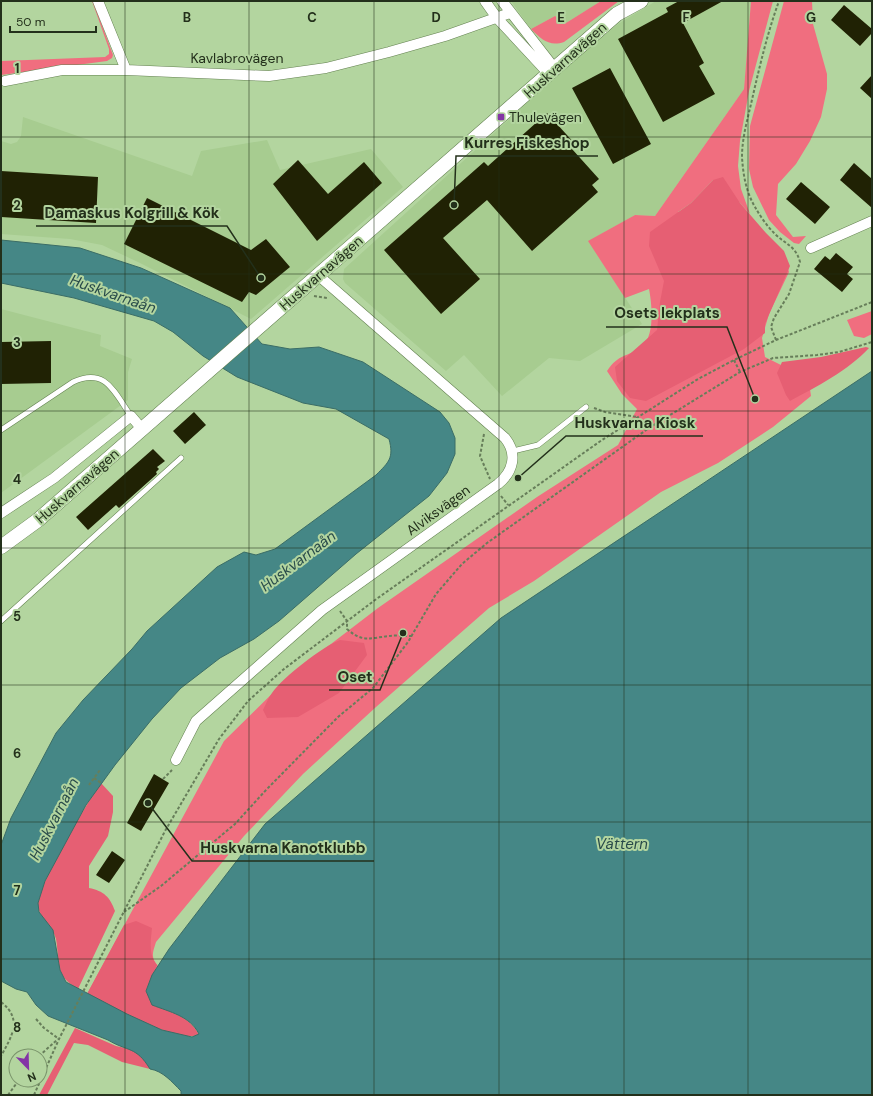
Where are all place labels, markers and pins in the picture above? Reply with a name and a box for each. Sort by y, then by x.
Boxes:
place label: Thulevägen [509,108,582,126]
marker: Thulevägen [496,112,506,122]
callout: Kurres Fiskeshop [456,129,598,156]
callout: Damaskus Kolgrill & Kök [36,199,227,226]
callout: Osets lekplats [606,300,727,327]
callout: Huskvarna Kiosk [566,409,703,436]
callout: Oset [329,663,380,690]
callout: Huskvarna Kanotklubb [192,834,374,861]

